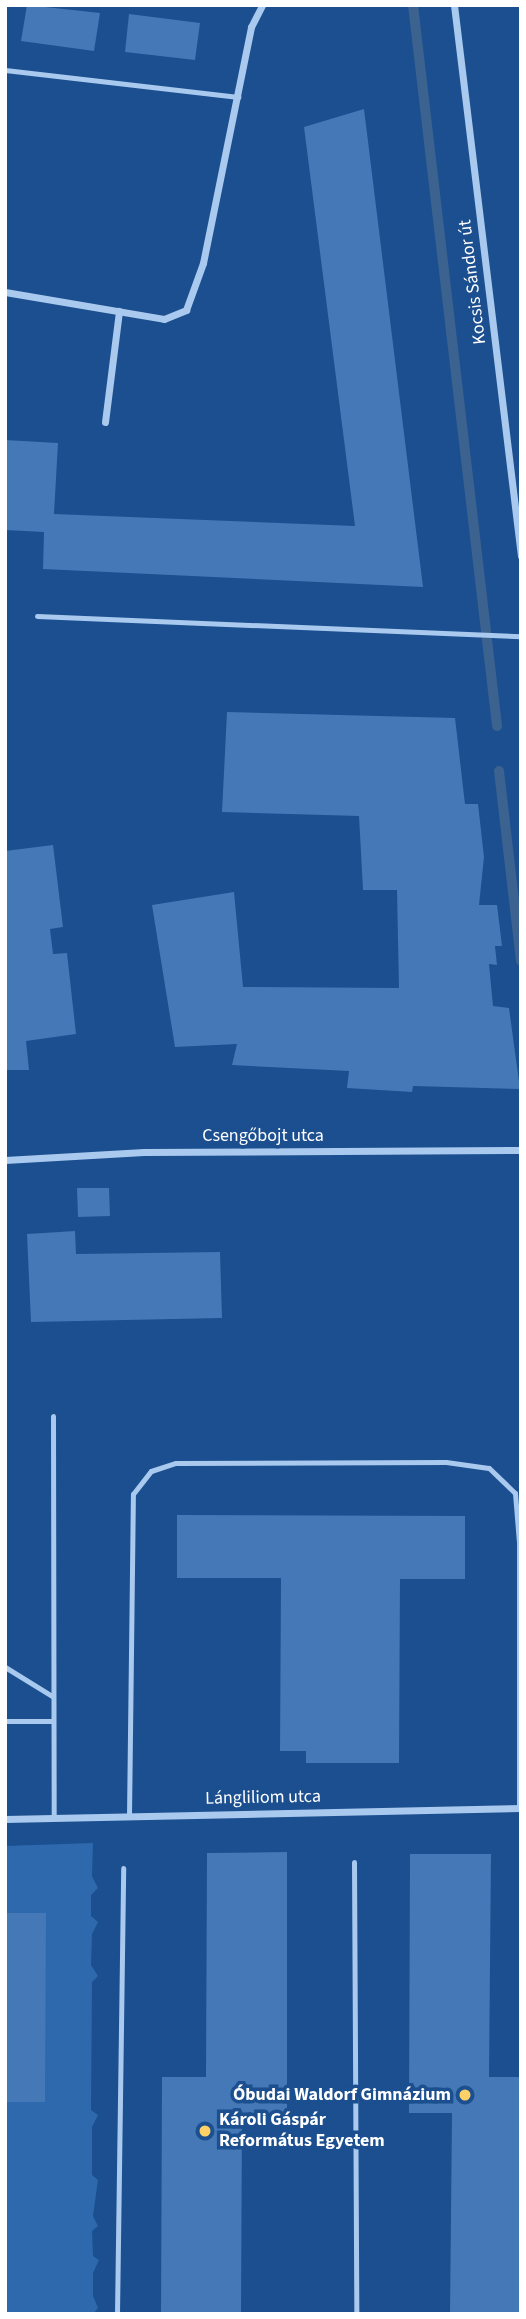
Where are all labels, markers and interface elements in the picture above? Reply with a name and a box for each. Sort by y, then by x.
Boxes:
street label: Kocsis Sándor út [455,218,491,346]
street label: Csengőbojt utca [202,1125,324,1147]
street label: Lángliliom utca [205,1786,321,1810]
place label: Óbudai Waldorf Gimnázium [233,2084,451,2106]
marker: Óbudai Waldorf Gimnázium [457,2087,473,2103]
place label: Károli Gáspár Református Egyetem [219,2110,385,2152]
marker: Károli Gáspár Református Egyetem [197,2123,213,2139]

